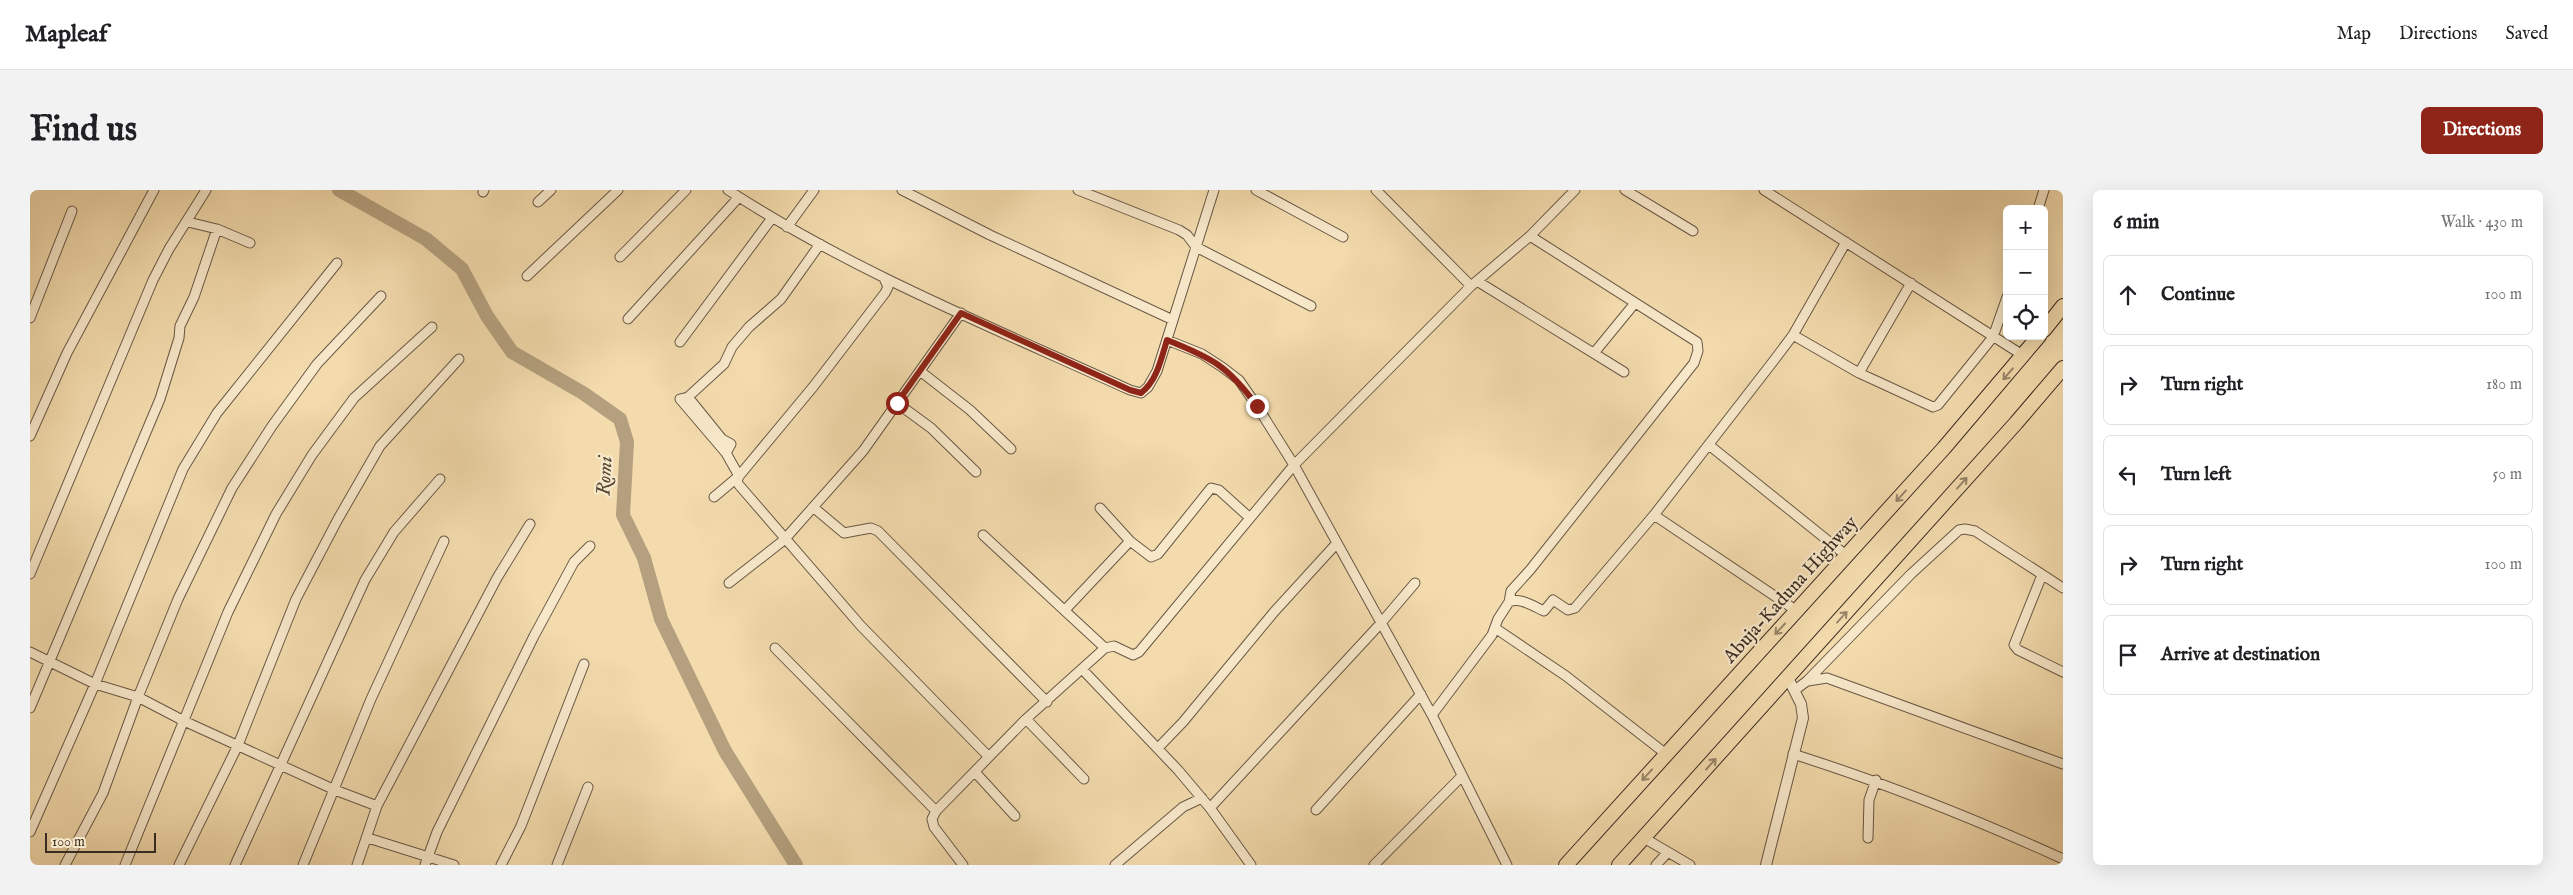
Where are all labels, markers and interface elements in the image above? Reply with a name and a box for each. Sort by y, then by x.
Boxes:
text: Mapleaf [25,19,107,50]
text: Map [2337,23,2371,46]
text: Directions [2399,23,2477,46]
text: Saved [2505,23,2548,46]
button: Directions [2421,107,2543,154]
text: Find us [30,108,137,153]
map controls [2003,205,2048,340]
button: + [2003,205,2048,250]
text: 6 min [2113,209,2159,236]
text: Walk · 430 m [2441,213,2523,233]
button: − [2003,250,2048,295]
icon: ahead [2114,281,2142,309]
text: Continue [2161,283,2235,307]
text: 100 m [2485,285,2522,305]
button: locate [2003,295,2048,340]
one-way arrow [2003,367,2014,380]
icon: right [2114,371,2142,399]
text: Turn right [2161,373,2243,397]
text: 180 m [2486,375,2522,395]
route start [886,392,909,415]
route end [1246,395,1269,418]
water label: Romi [591,454,619,496]
icon: left [2114,461,2142,489]
text: Turn left [2161,463,2232,487]
text: 50 m [2493,465,2522,485]
one-way arrow [1956,477,1968,490]
one-way arrow [1895,489,1907,502]
street label: Abuja-Kaduna Highway [1718,511,1864,669]
icon: right [2114,551,2142,579]
text: Turn right [2161,553,2243,577]
text: 100 m [2485,555,2522,575]
one-way arrow [1836,610,1848,623]
one-way arrow [1774,623,1786,636]
icon: arrive [2114,641,2142,669]
text: Arrive at destination [2161,643,2320,667]
one-way arrow [1705,758,1716,771]
one-way arrow [1641,769,1653,782]
scale bar [45,830,156,853]
text: 100 m [52,833,85,851]

